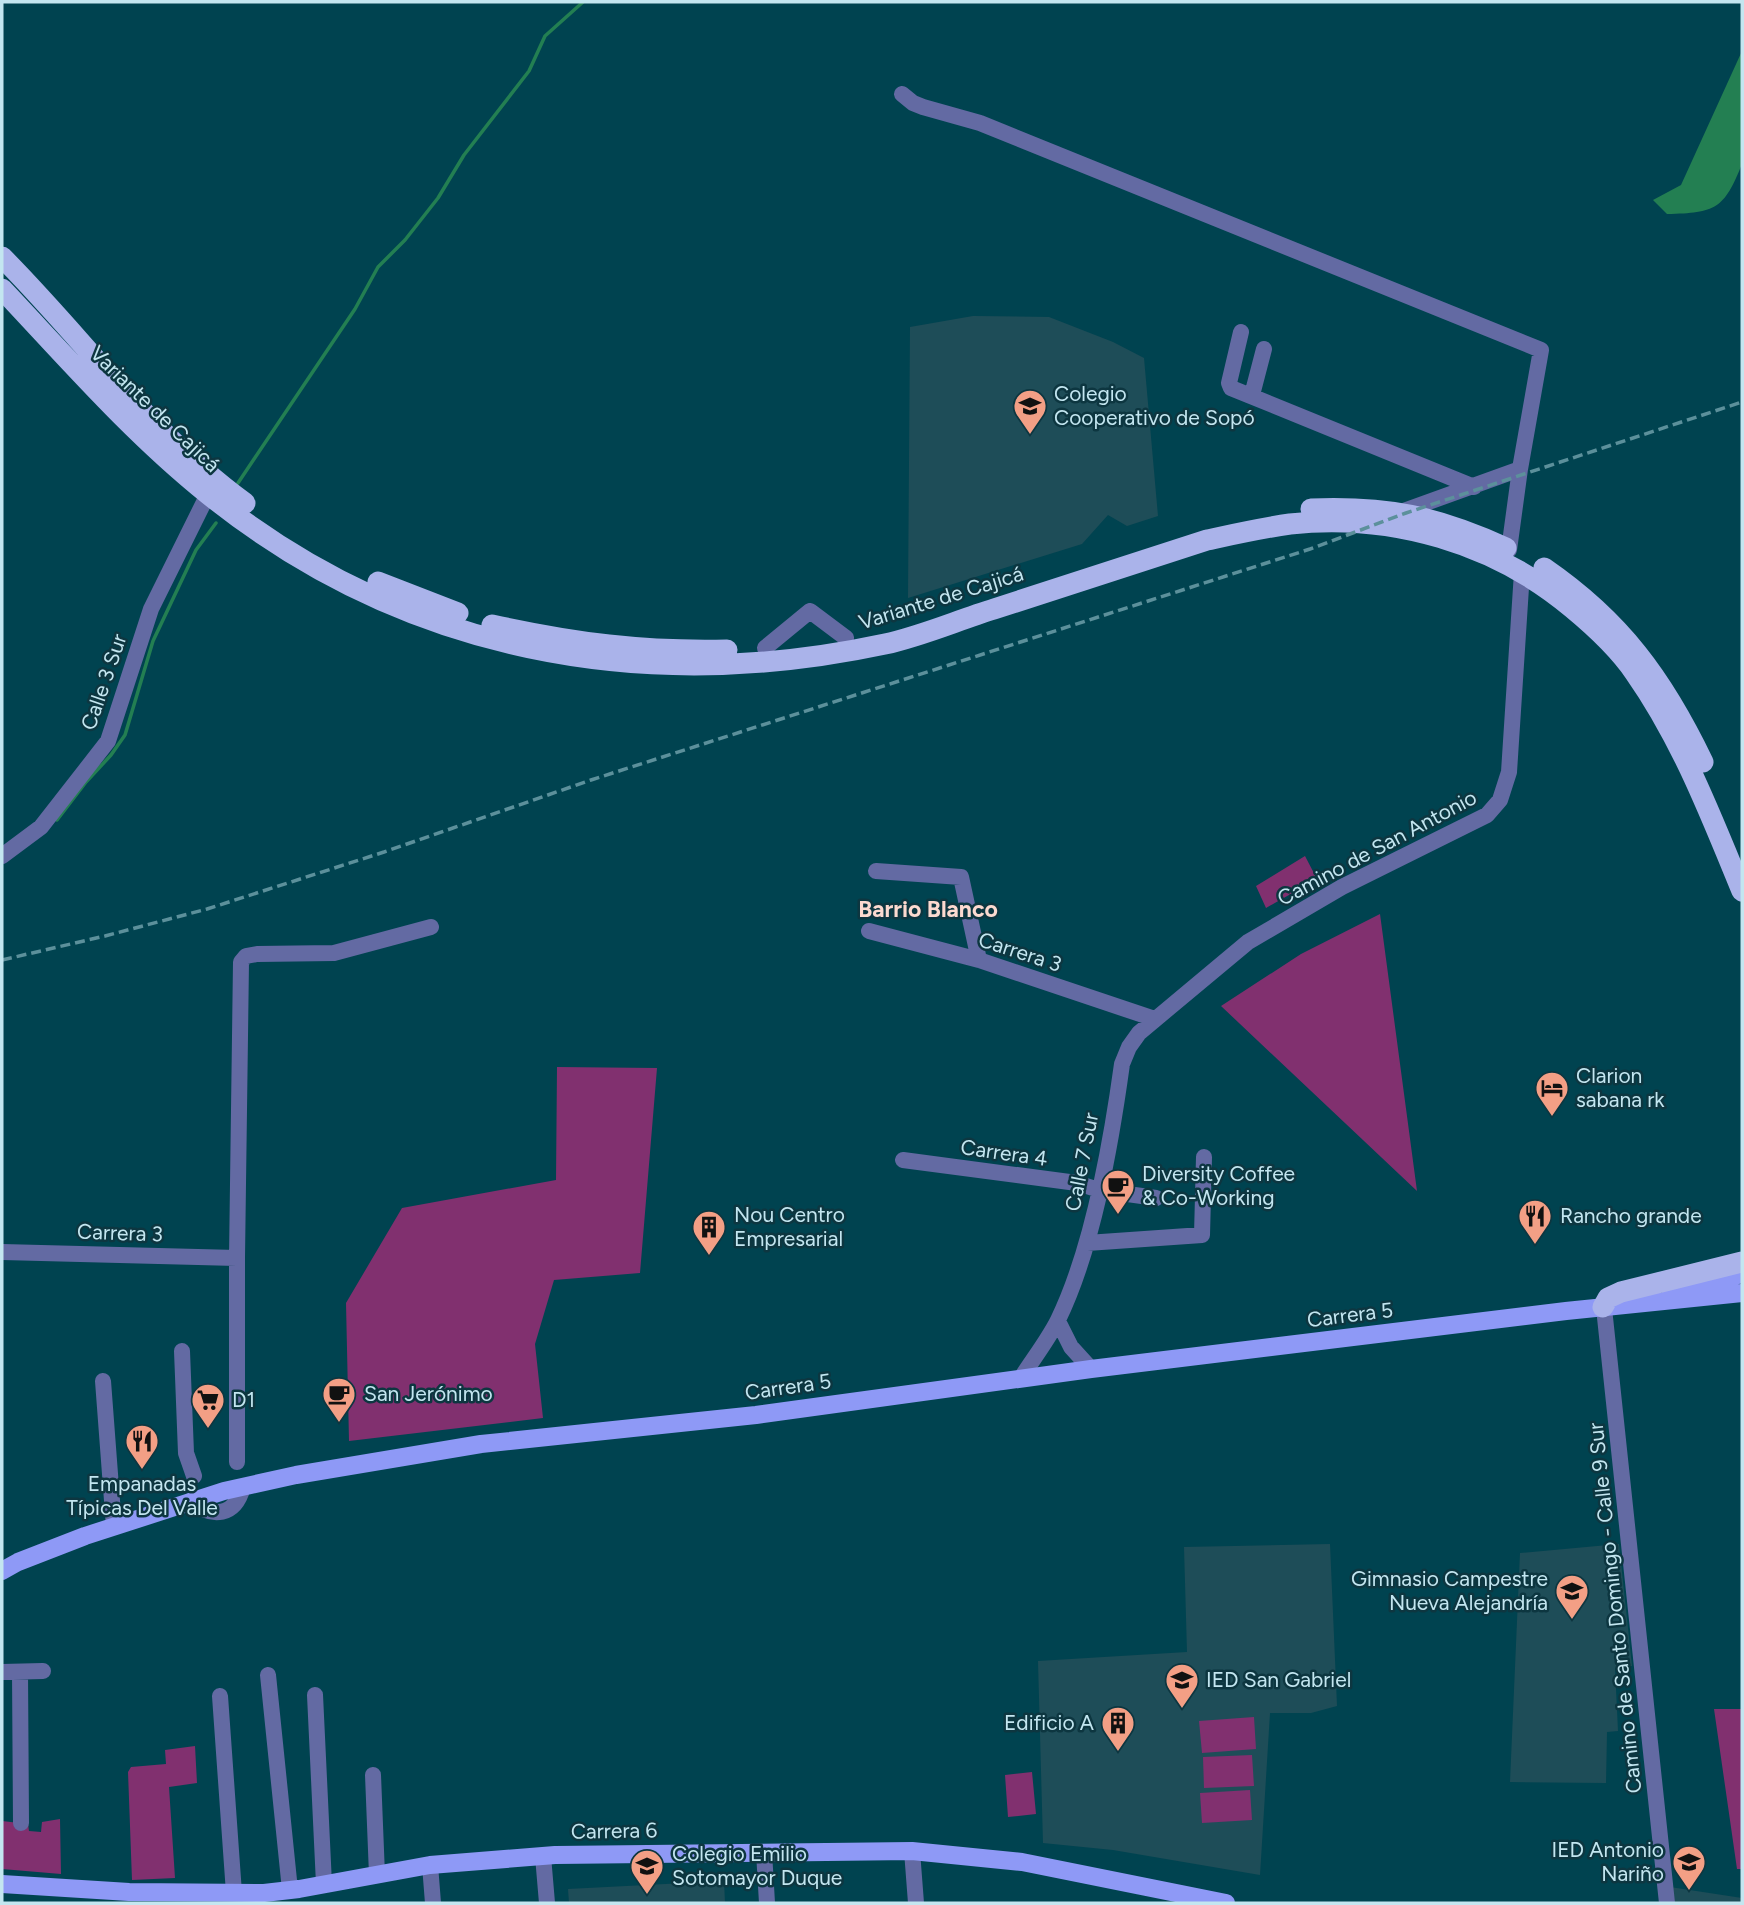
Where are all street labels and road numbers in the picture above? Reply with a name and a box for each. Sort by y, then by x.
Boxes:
street label: Variante de Cajicá [85,340,225,477]
street label: Variante de Cajicá [856,561,1026,634]
street label: Calle 3 Sur [75,630,132,733]
street label: Camino de San Antonio [1273,784,1481,911]
street label: Carrera 3 [975,926,1065,977]
street label: Calle 7 Sur [1060,1110,1103,1213]
street label: Carrera 4 [959,1134,1049,1171]
street label: Carrera 3 [77,1219,163,1246]
street label: Carrera 5 [1305,1297,1394,1332]
street label: Carrera 5 [743,1368,833,1405]
street label: Camino de Santo Domingo - Calle 9 Sur [1583,1422,1646,1795]
street label: Carrera 6 [571,1817,658,1844]

